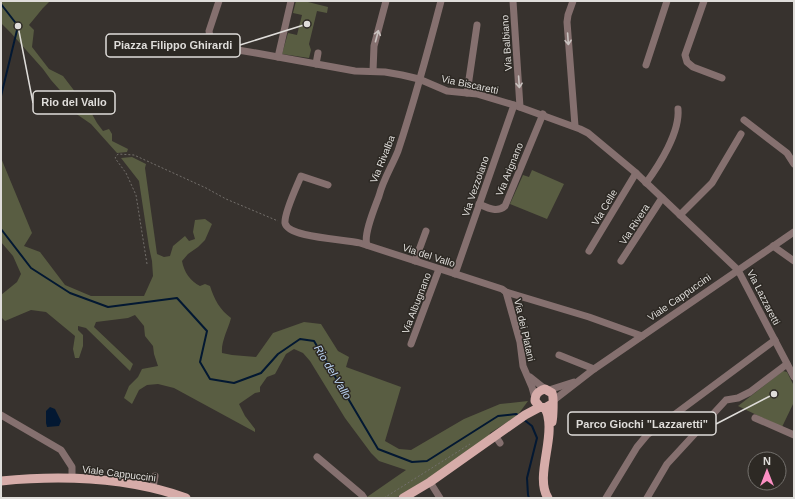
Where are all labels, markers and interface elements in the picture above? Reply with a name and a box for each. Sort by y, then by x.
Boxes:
street label: Via Balbiano [499,14,514,71]
one-way arrow [373,29,381,42]
one-way arrow [565,32,572,45]
callout: Piazza Filippo Ghirardi [106,34,240,57]
text: Piazza Filippo Ghirardi [114,39,232,51]
street label: Via Biscaretti [440,73,499,96]
one-way arrow [515,75,522,88]
callout: Rio del Vallo [33,91,115,114]
text: Rio del Vallo [41,96,107,108]
street label: Via Rivalba [368,133,397,185]
street label: Via Arignano [494,141,525,197]
street label: Via Vezzolano [460,154,491,218]
street label: Via Celle [589,187,620,227]
street label: Via Rivera [617,202,652,247]
street label: Via del Vallo [401,242,457,269]
street label: Via Lazzaretti [745,268,782,327]
street label: Via Albugnano [400,271,433,335]
street label: Viale Cappuccini [646,272,713,323]
street label: Via dei Platani [512,298,537,362]
water label: Rio del Vallo [312,343,354,401]
callout: Parco Giochi "Lazzaretti" [568,412,716,435]
text: Parco Giochi "Lazzaretti" [576,418,708,430]
north arrow [747,451,787,491]
text: N [763,455,771,467]
street label: Viale Cappuccini [81,464,156,483]

